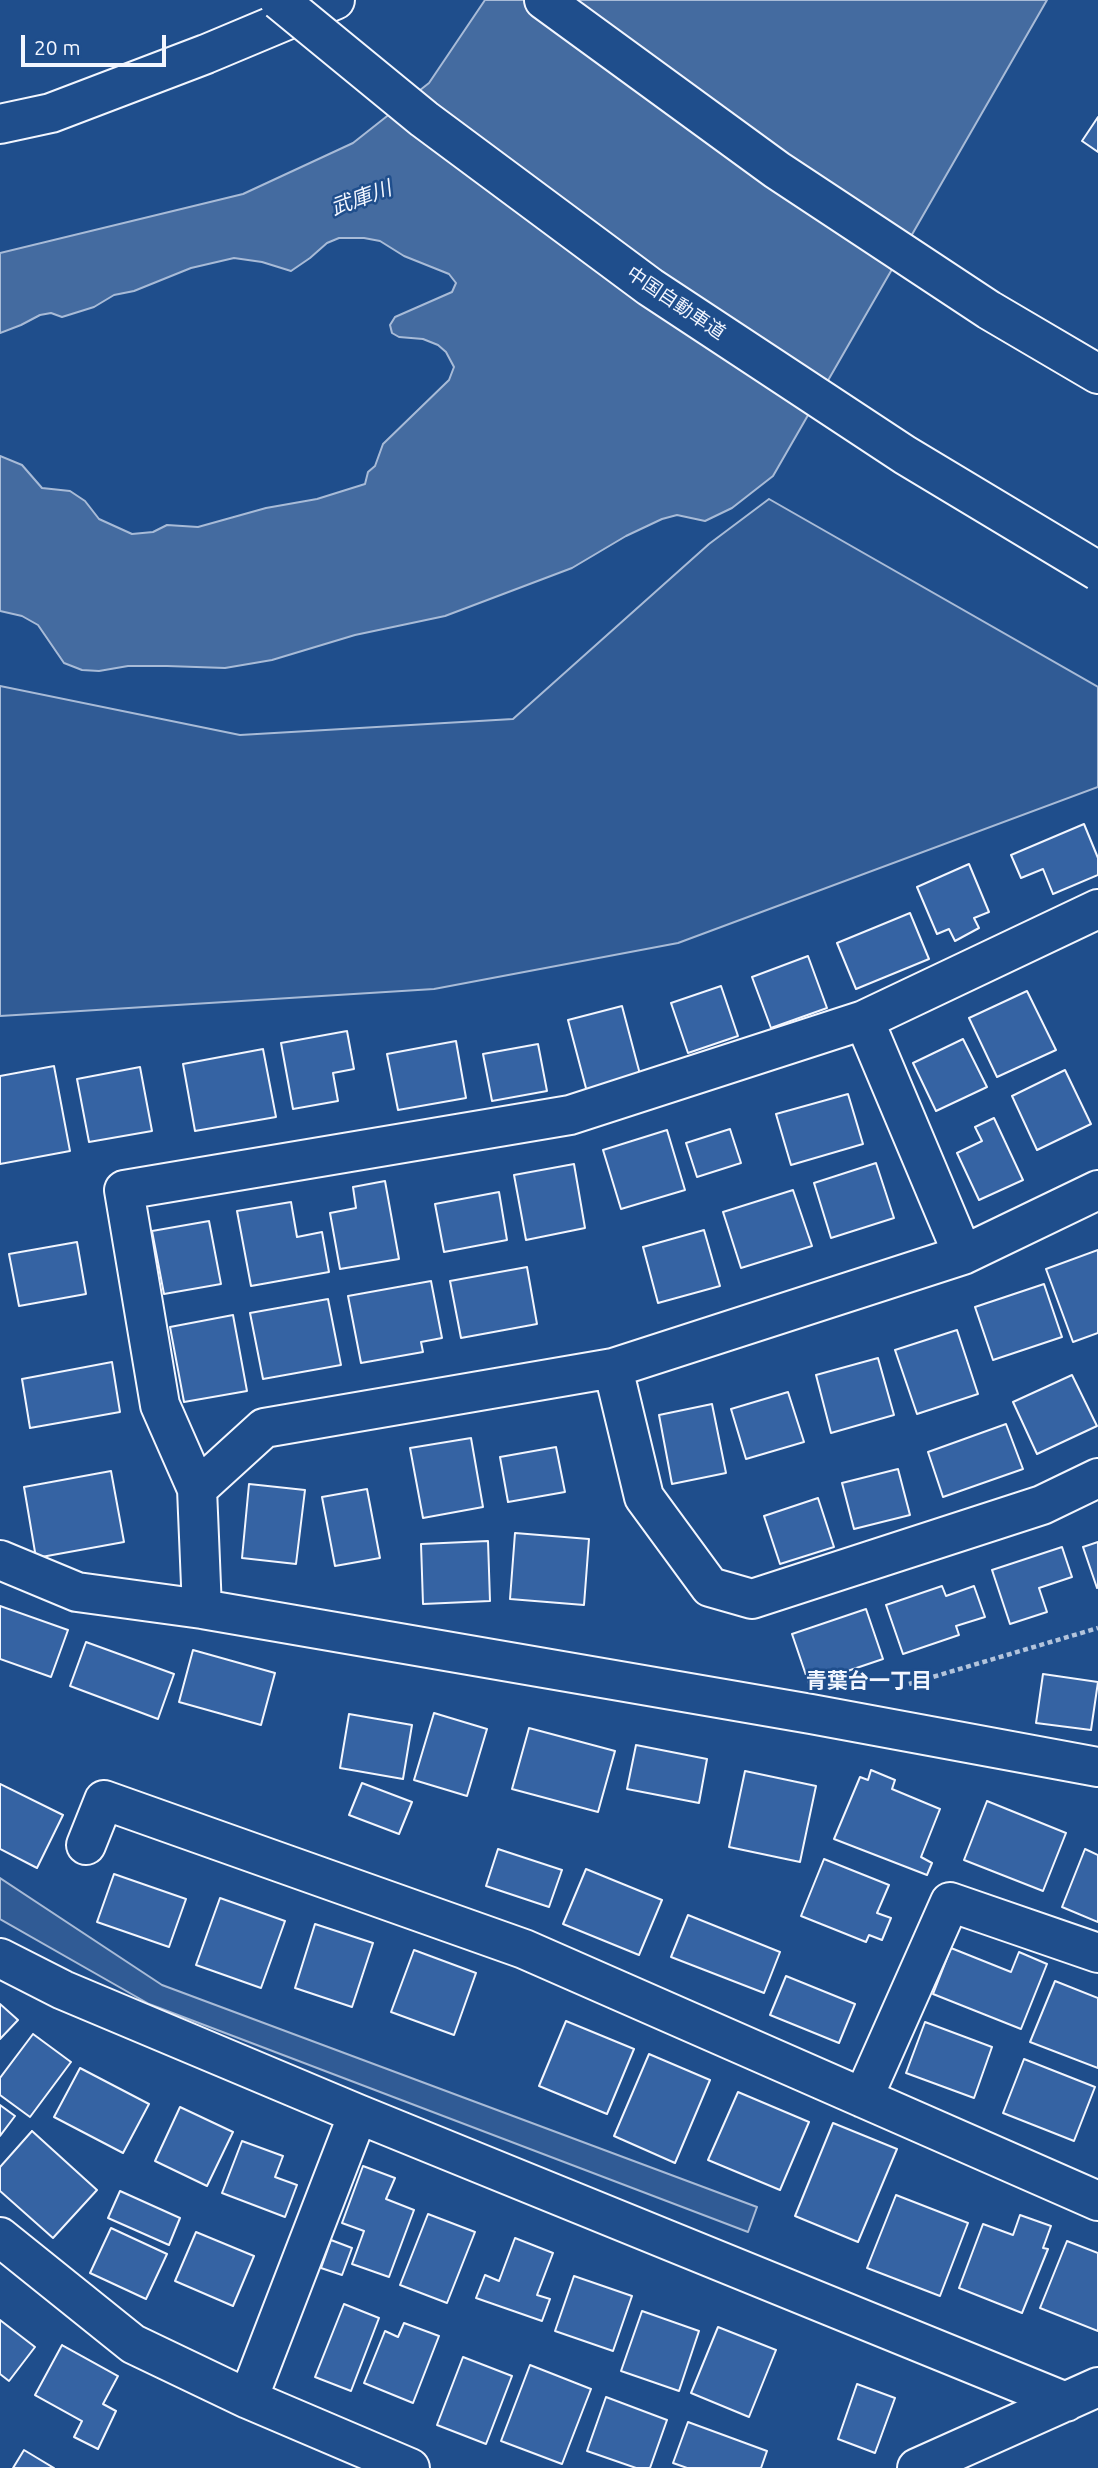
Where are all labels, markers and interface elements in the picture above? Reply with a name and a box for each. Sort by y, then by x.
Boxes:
scale bar [24,21,170,65]
text: 20 m [34,35,81,59]
water label: 武庫川 [327,175,395,221]
street label: 中国自動車道 [622,262,730,344]
district label: 青葉台一丁目 [806,1668,932,1694]

